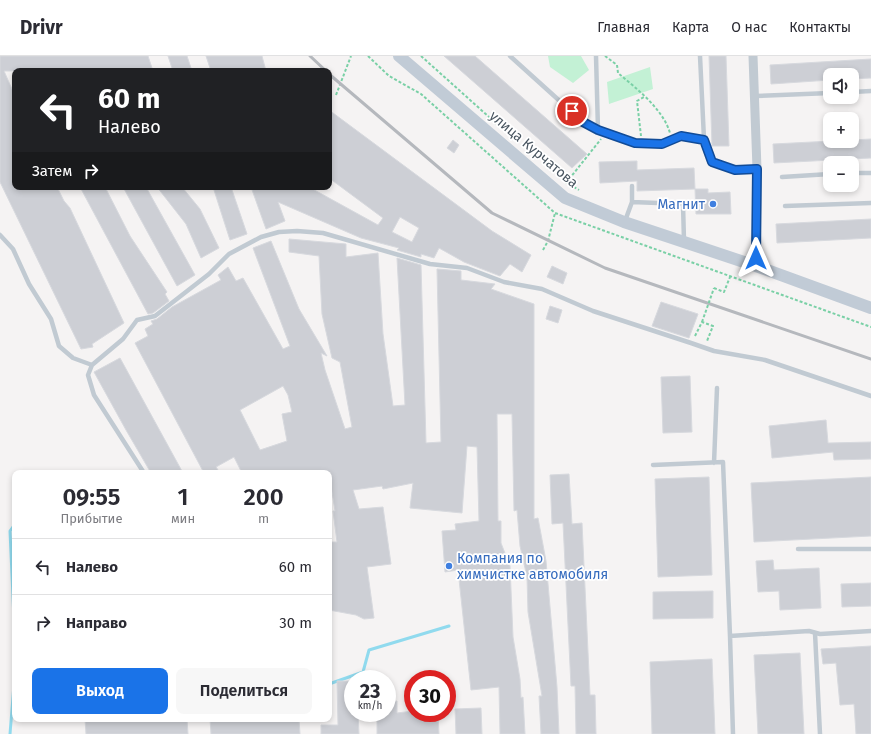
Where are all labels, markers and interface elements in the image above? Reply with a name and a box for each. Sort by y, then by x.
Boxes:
text: Drivr [20,16,63,39]
text: Главная [597,19,650,36]
text: Карта [672,19,709,36]
text: О нас [731,19,767,36]
text: Контакты [789,19,851,36]
map controls [823,68,859,192]
button: sound [823,68,859,104]
text: 60 m [98,82,160,115]
icon: left [32,84,84,136]
pin [555,94,589,128]
icon: arrive [561,100,583,122]
street label: улица Курчатова [486,107,582,191]
button: + [823,112,859,148]
text: Налево [98,116,161,138]
button: − [823,156,859,192]
icon: right [80,160,102,182]
text: Затем [32,162,72,180]
place label: Магнит [657,196,706,213]
marker: Магнит [708,199,718,209]
position arrow [735,237,777,279]
text: 09:55 [62,483,120,511]
text: 1 [178,483,188,511]
text: 200 [243,483,284,511]
text: Прибытие [60,511,123,526]
text: мин [171,511,195,526]
text: m [258,511,269,526]
place label: Компания по химчистке автомобиля [457,550,608,583]
icon: left [32,556,54,578]
text: Налево [66,558,118,576]
text: 60 m [279,558,312,576]
marker: Компания по химчистке автомобиля [444,561,454,571]
icon: right [32,612,54,634]
text: Направо [66,614,127,632]
text: 30 m [279,614,312,632]
button: Выход [32,668,168,714]
button: Поделиться [176,668,312,714]
speed limit sign: 30 [404,670,456,722]
text: 23 [360,679,380,703]
text: km/h [358,700,382,712]

